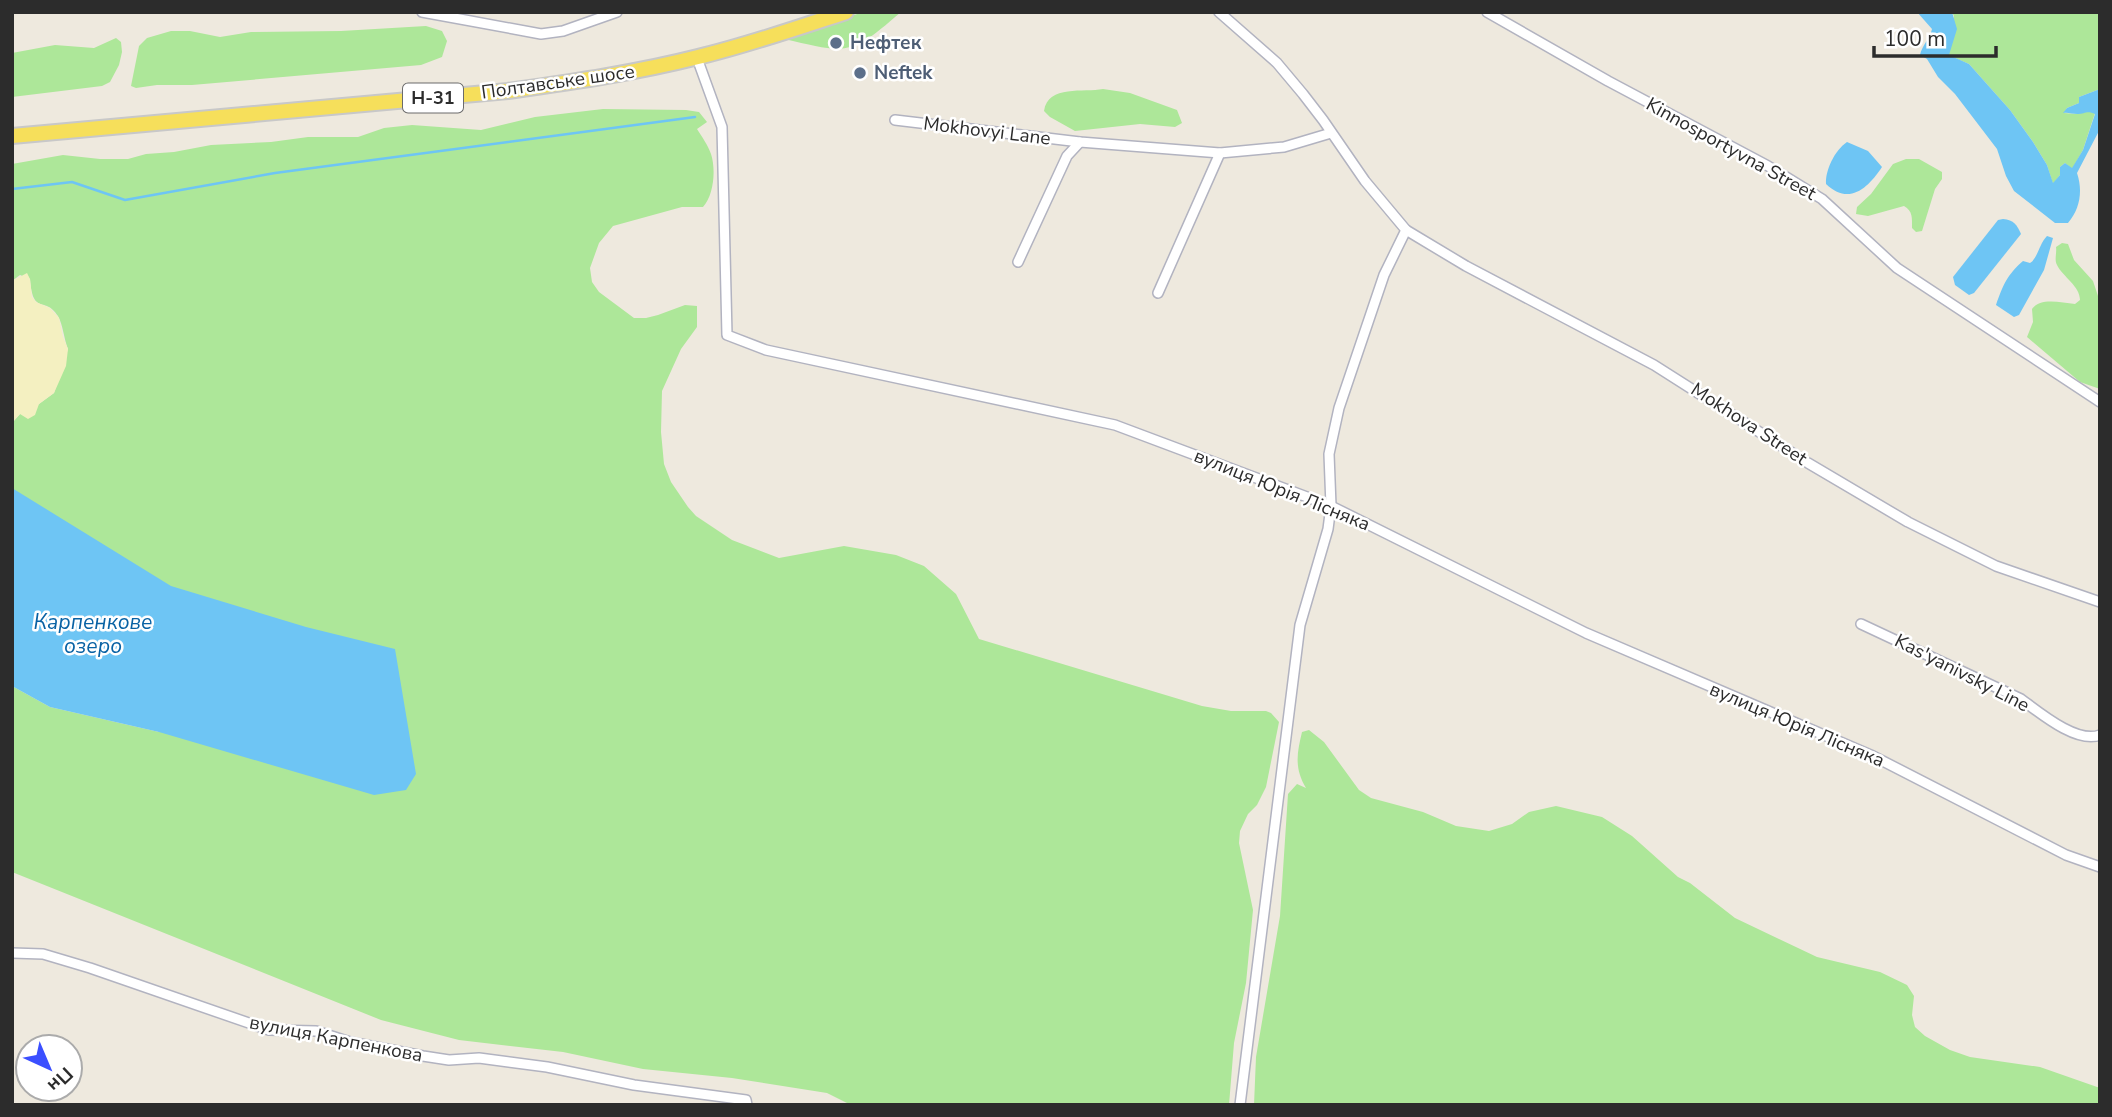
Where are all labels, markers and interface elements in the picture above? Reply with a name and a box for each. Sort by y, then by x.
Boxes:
scale bar [1874,14,1996,58]
text: 100 m [1884,25,1945,53]
place label: Нефтек [850,30,922,56]
marker: Нефтек [828,35,844,51]
street label: Полтавське шосе [480,58,636,106]
place label: Neftek [874,60,933,86]
marker: Neftek [852,65,868,81]
road number: Н-31 [403,84,463,113]
street label: Kinnosportyvna Street [1641,91,1821,207]
street label: Mokhovyi Lane [922,110,1052,152]
street label: Mokhova Street [1686,377,1813,472]
street label: вулиця Юрія Лісняка [1190,443,1374,537]
water label: Карпенкове озеро [33,608,153,660]
street label: Kas'yanivsky Line [1890,628,2034,718]
street label: вулиця Юрія Лісняка [1705,676,1889,774]
street label: вулиця Карпенкова [247,1009,425,1069]
north arrow [14,1033,84,1103]
text: Пн [42,1061,79,1098]

